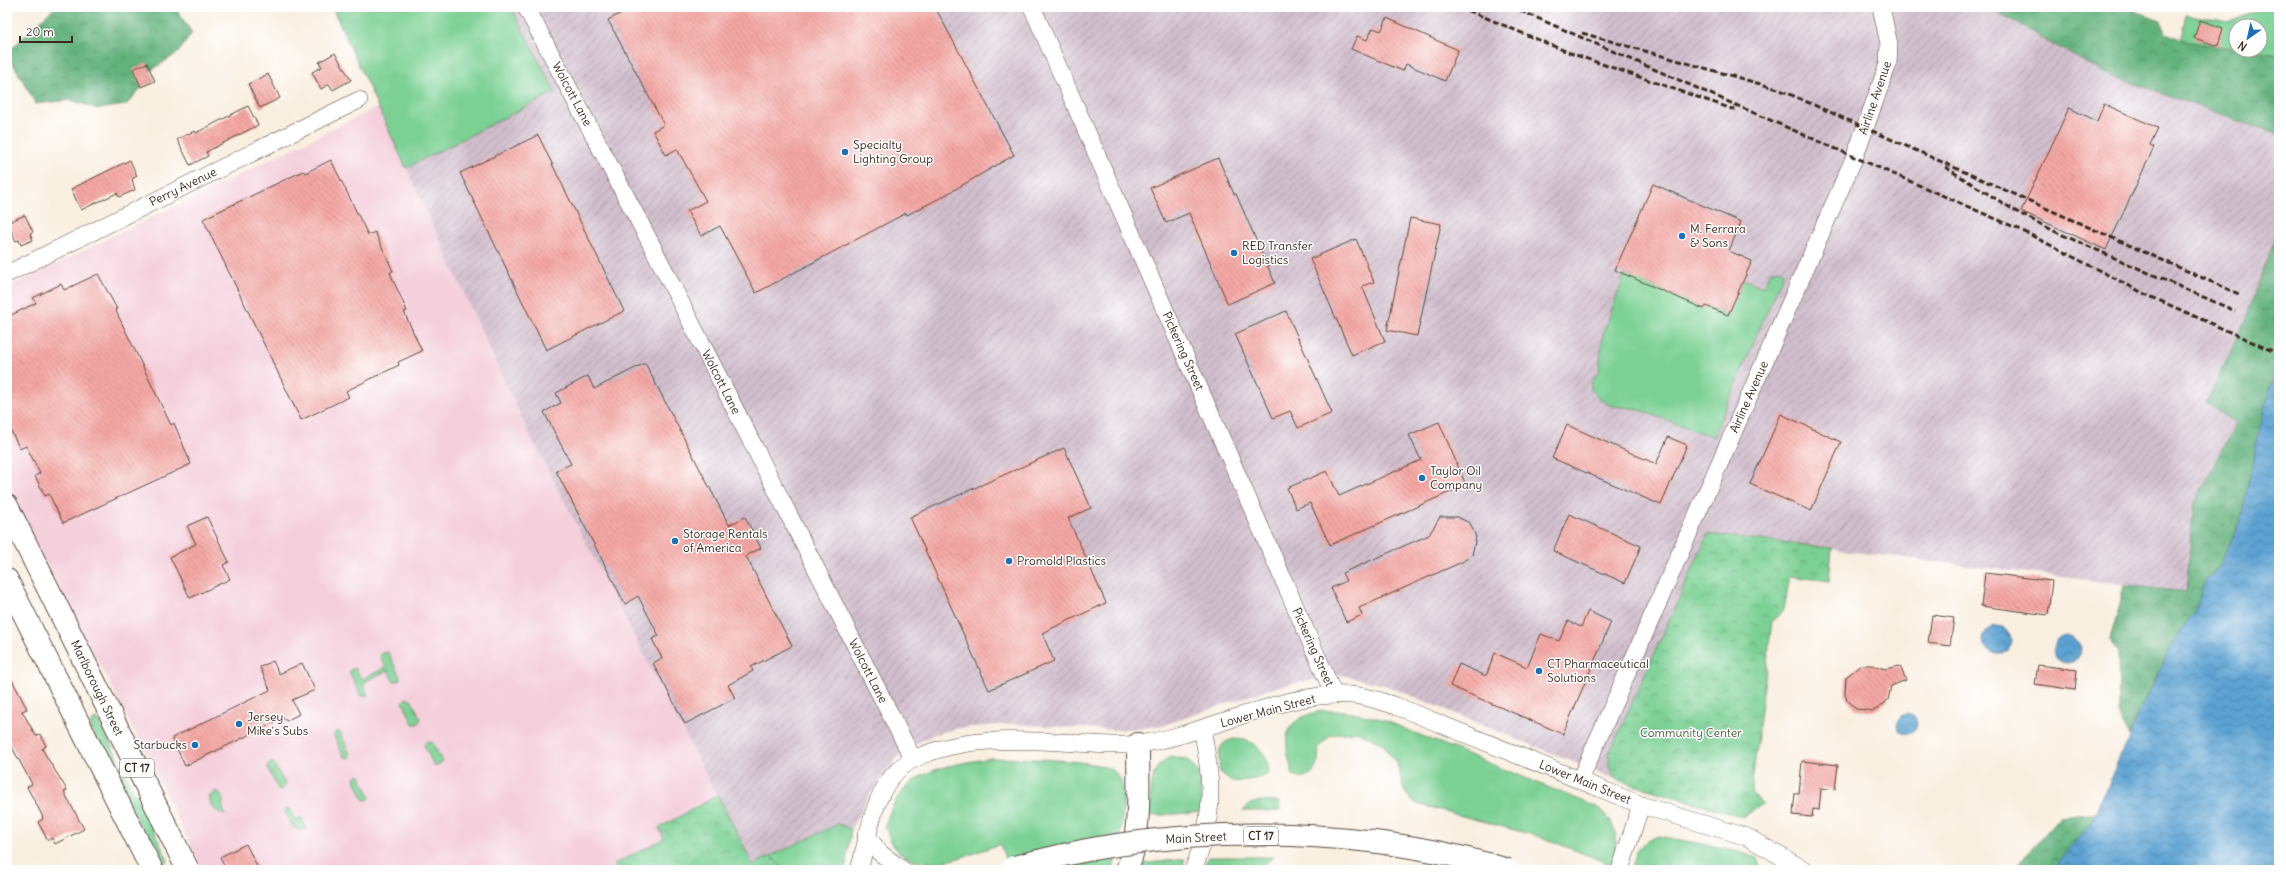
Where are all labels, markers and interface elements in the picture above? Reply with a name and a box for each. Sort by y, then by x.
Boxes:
scale bar [20,18,72,44]
north arrow [2228,18,2268,58]
text: 20 m [26,24,54,39]
text: N [2235,38,2249,54]
street label: Wolcott Lane [549,59,596,128]
street label: Airline Avenue [1855,59,1894,137]
place label: Specialty Lighting Group [853,137,933,166]
marker: Specialty Lighting Group [840,147,850,157]
street label: Perry Avenue [147,164,219,209]
place label: M. Ferrara & Sons [1690,221,1746,250]
marker: M. Ferrara & Sons [1677,231,1687,241]
place label: RED Transfer Logistics [1242,238,1313,267]
marker: RED Transfer Logistics [1229,248,1239,258]
street label: Pickering Street [1159,309,1208,393]
street label: Wolcott Lane [699,347,744,416]
street label: Airline Avenue [1726,358,1771,435]
place label: Taylor Oil Company [1430,463,1482,492]
marker: Taylor Oil Company [1417,473,1427,483]
place label: Storage Rentals of America [683,526,768,555]
marker: Storage Rentals of America [670,536,680,546]
place label: Promold Plastics [1017,553,1106,568]
marker: Promold Plastics [1004,556,1014,566]
street label: Pickering Street [1289,605,1338,689]
street label: Wolcott Lane [846,636,891,705]
street label: Marlborough Street [68,638,127,738]
place label: CT Pharmaceutical Solutions [1547,656,1649,685]
marker: CT Pharmaceutical Solutions [1534,666,1544,676]
street label: Lower Main Street [1219,691,1317,730]
place label: Jersey Mike's Subs [247,709,308,738]
marker: Jersey Mike's Subs [234,719,244,729]
park label: Community Center [1640,725,1742,740]
place label: Starbucks [133,737,187,752]
marker: Starbucks [190,740,200,750]
street label: Lower Main Street [1537,756,1633,807]
road number: CT 17 [120,759,154,777]
road number: CT 17 [1244,827,1278,845]
street label: Main Street [1165,828,1227,847]

